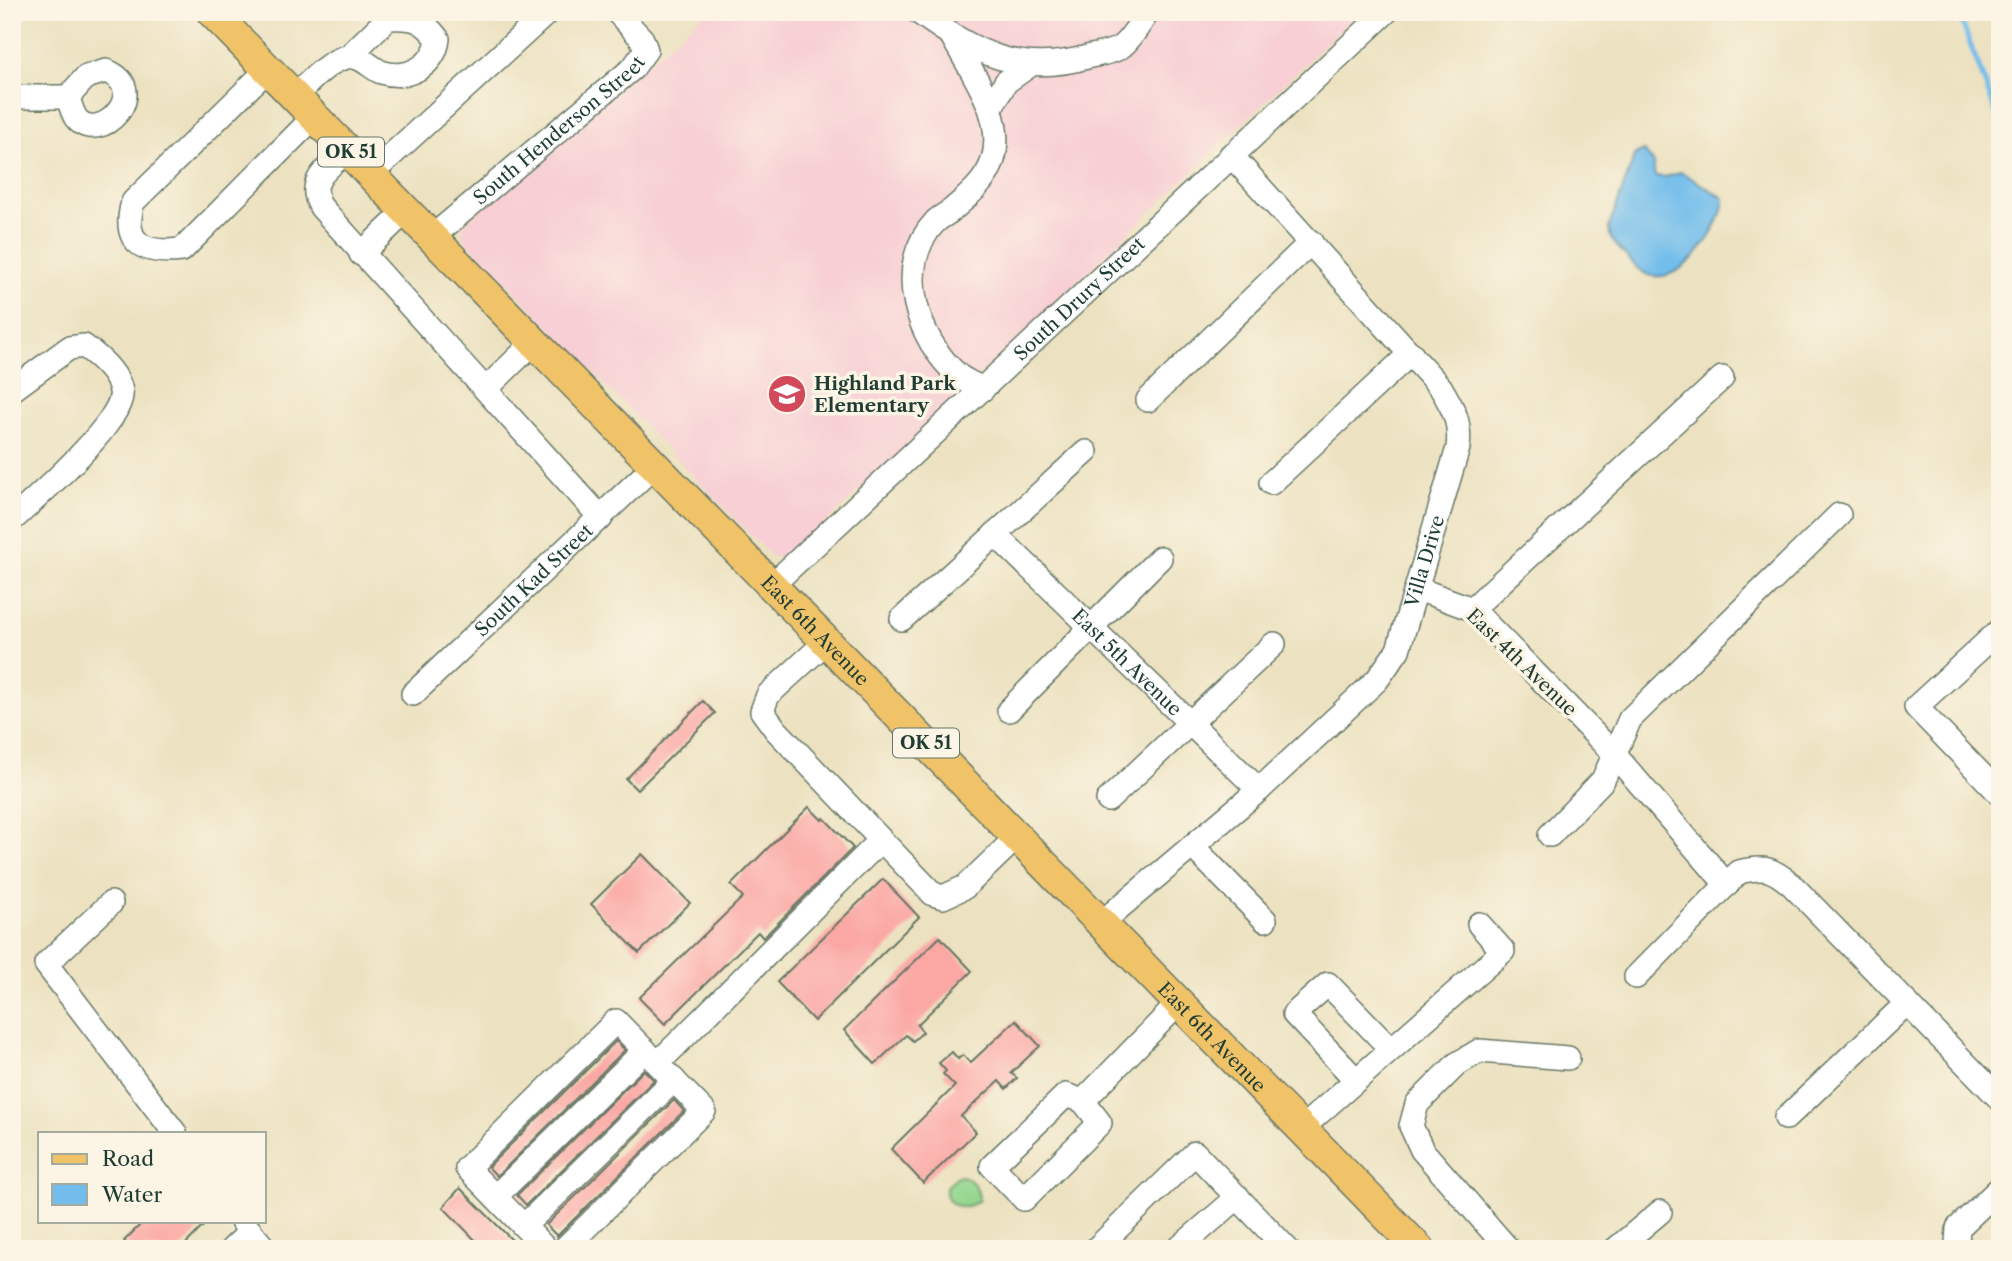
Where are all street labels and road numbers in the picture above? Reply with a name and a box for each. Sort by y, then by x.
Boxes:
street label: South Henderson Street [469,51,650,209]
road number: OK 51 [318,138,384,167]
street label: South Drury Street [1009,232,1150,365]
street label: Villa Drive [1400,513,1449,611]
street label: South Kad Street [470,519,598,641]
street label: East 6th Avenue [756,571,874,691]
street label: East 5th Avenue [1067,604,1186,721]
street label: East 4th Avenue [1462,604,1582,721]
road number: OK 51 [893,728,959,758]
street label: East 6th Avenue [1153,977,1270,1097]

